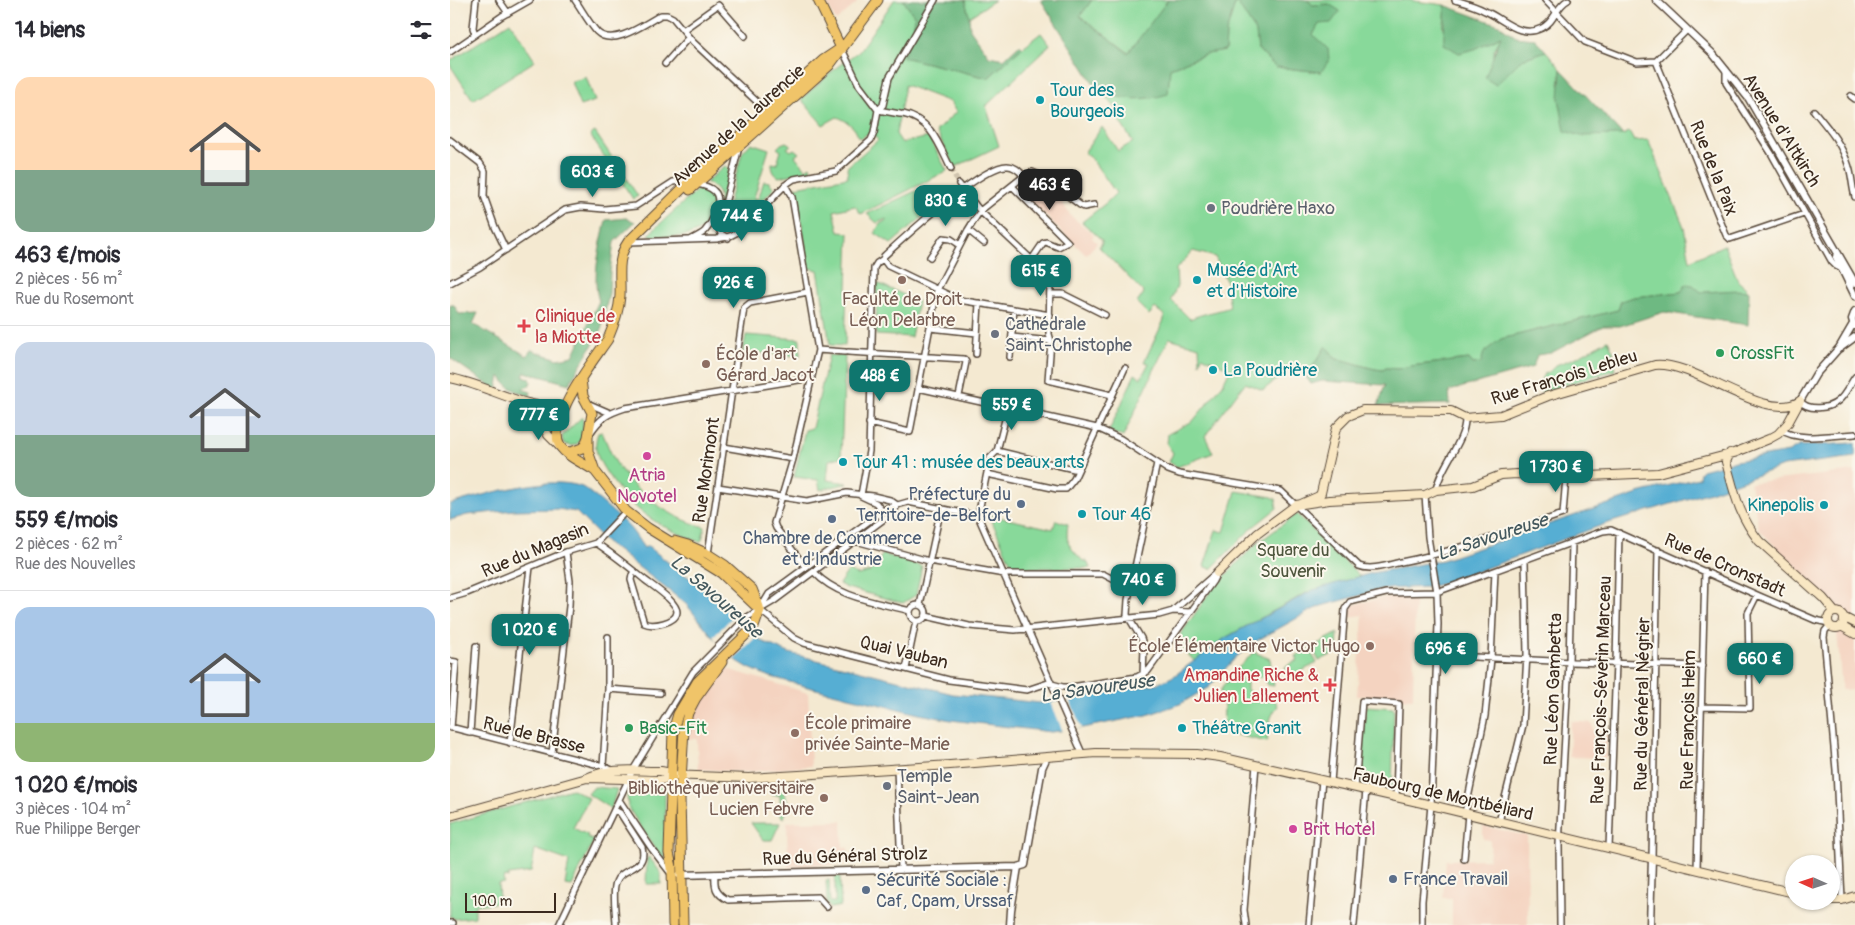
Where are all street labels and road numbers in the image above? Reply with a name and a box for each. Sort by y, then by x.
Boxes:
street label: Avenue de la Laurencie [667,60,810,191]
street label: Avenue d'Altkirch [1737,69,1826,191]
street label: Rue de la Paix [1684,117,1743,219]
street label: Rue François Lebleu [1488,344,1640,411]
street label: Rue Morimont [688,415,725,525]
street label: Rue du Magasin [478,518,592,583]
street label: Rue de Cronstadt [1661,528,1790,603]
street label: Rue François-Séverin Marceau [1586,575,1617,805]
street label: Rue Léon Gambetta [1539,612,1568,766]
street label: Rue du Général Négrier [1629,616,1656,791]
street label: Quai Vauban [857,630,950,675]
street label: Rue François Heim [1676,650,1701,790]
street label: Rue de Brasse [481,712,587,759]
street label: Faubourg de Montbéliard [1350,763,1535,826]
street label: Rue du Général Strolz [762,842,928,871]

